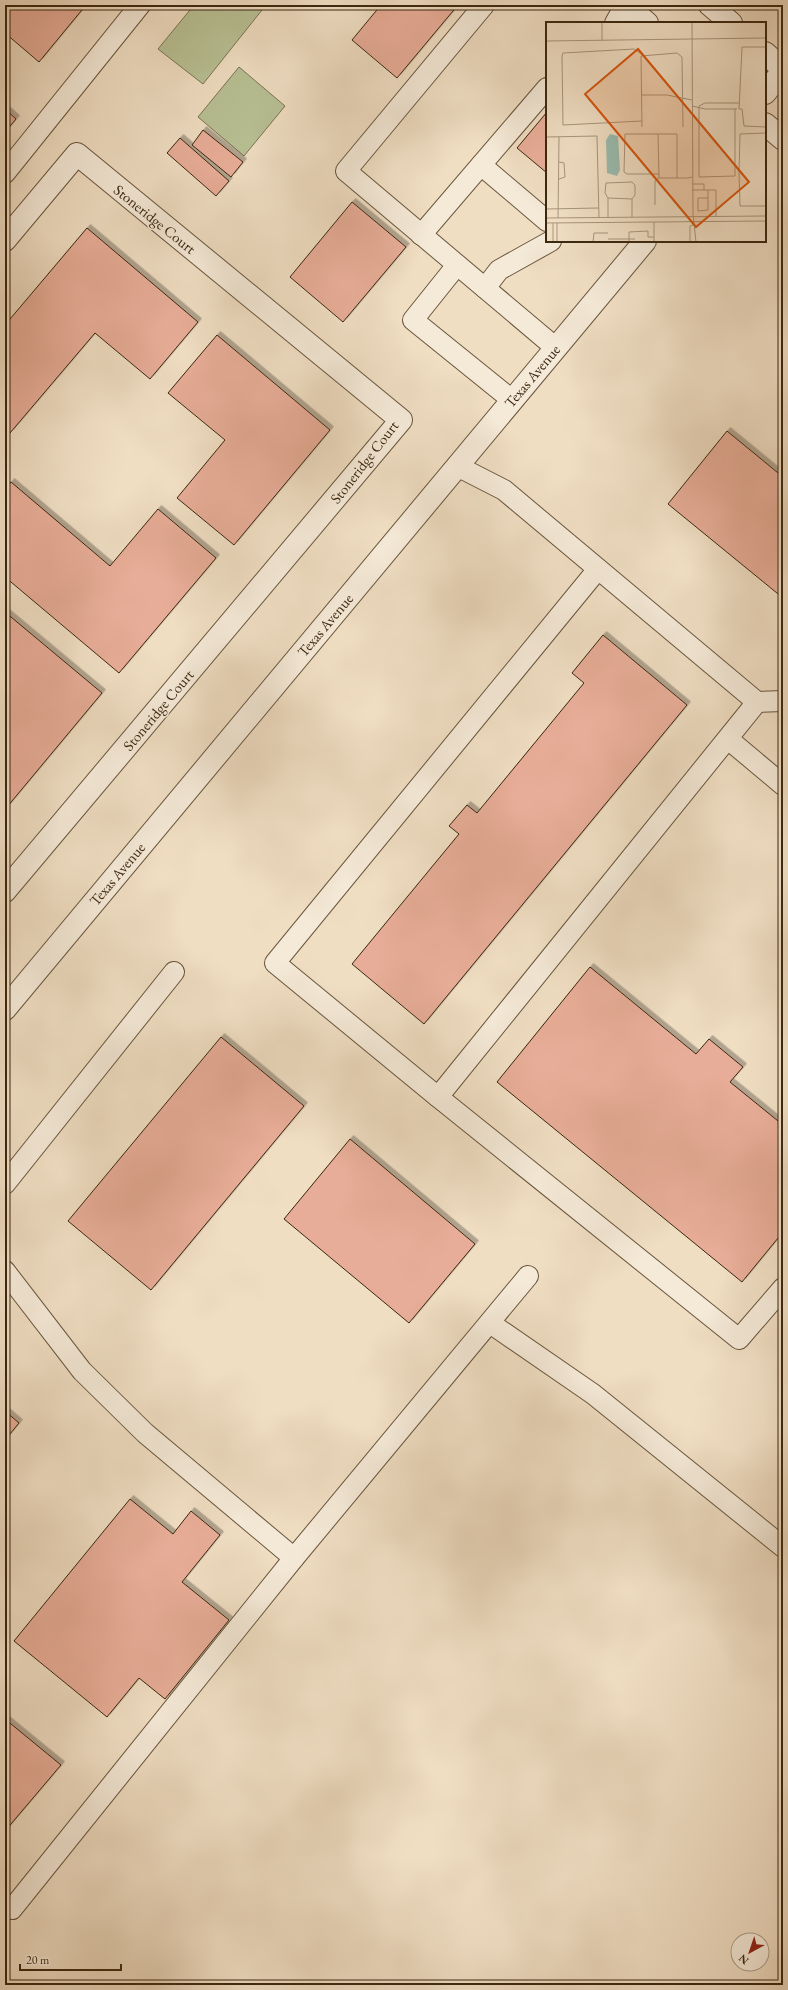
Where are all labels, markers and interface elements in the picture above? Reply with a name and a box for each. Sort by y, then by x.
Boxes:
inset map [546,22,766,242]
street label: Stoneridge Court [110,180,200,258]
street label: Texas Avenue [500,340,564,412]
street label: Stoneridge Court [326,416,403,507]
street label: Texas Avenue [293,589,357,661]
street label: Stoneridge Court [119,665,198,754]
street label: Texas Avenue [85,838,149,910]
north arrow [730,1932,770,1972]
scale bar [20,1946,121,1972]
text: N [736,1951,751,1968]
text: 20 m [26,1952,50,1968]

